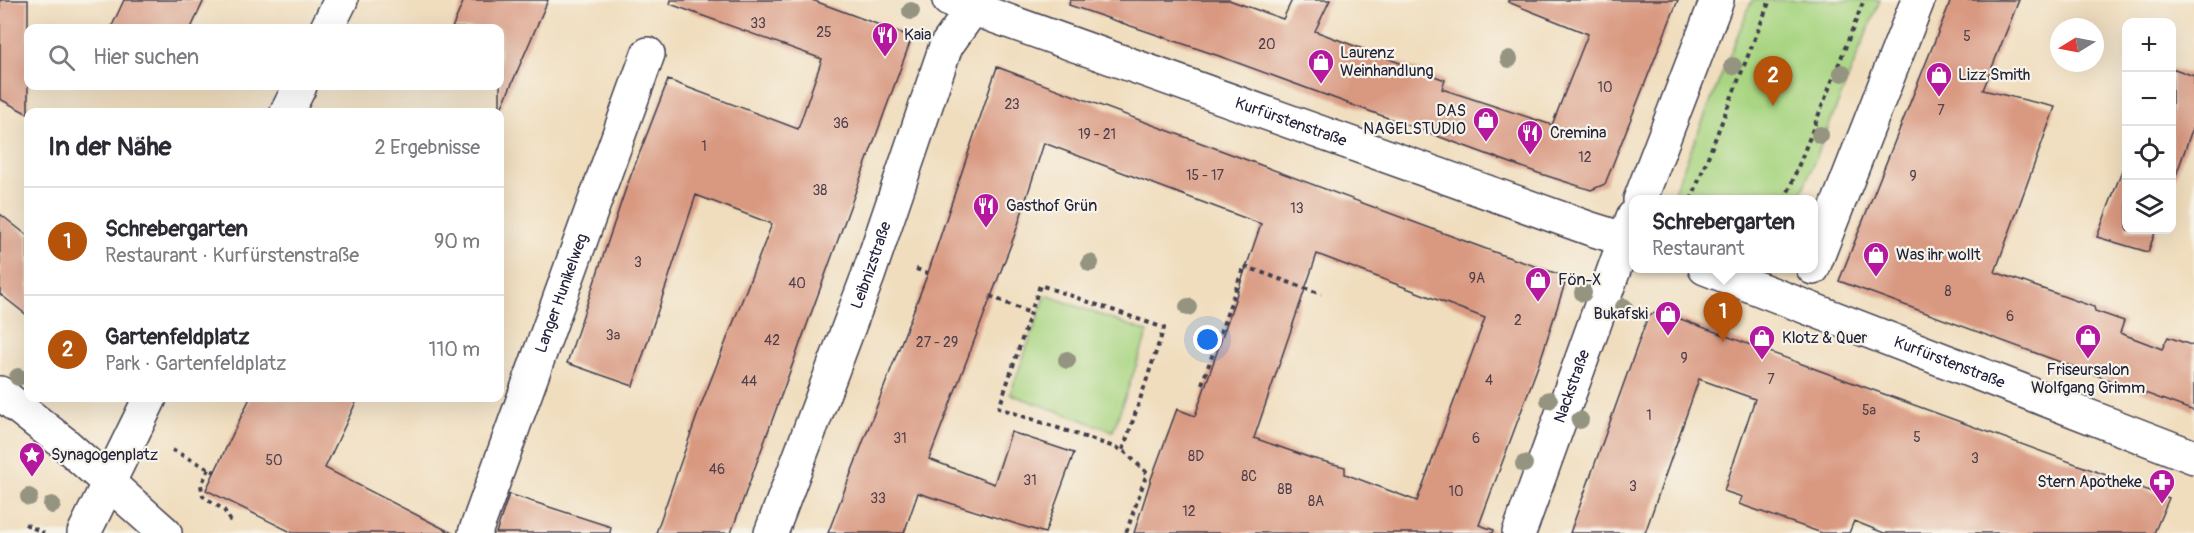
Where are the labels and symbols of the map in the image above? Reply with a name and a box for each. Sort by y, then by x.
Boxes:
house number: 33 [750,15,766,32]
north arrow [2050,18,2104,72]
restaurant icon: Kaia [870,20,900,58]
house number: 25 [816,24,832,41]
place label: Kaia [904,25,931,45]
house number: 5 [1963,28,1971,45]
house number: 20 [1258,36,1276,53]
place label: Laurenz Weinhandlung [1340,43,1434,81]
shop icon: Laurenz Weinhandlung [1306,47,1336,85]
pin: 2 [1754,57,1792,106]
shop icon: Lizz Smith [1924,60,1954,98]
place label: Lizz Smith [1958,65,2030,85]
house number: 10 [1597,79,1613,96]
street label: Kurfürstenstraße [1232,93,1350,151]
house number: 23 [1004,96,1020,113]
place label: DAS NAGELSTUDIO [1363,101,1466,139]
house number: 7 [1937,102,1945,119]
shop icon: DAS NAGELSTUDIO [1471,105,1501,143]
house number: 36 [833,115,849,132]
restaurant icon: Cremina [1515,118,1545,156]
place label: Cremina [1550,123,1606,143]
house number: 19 - 21 [1078,126,1116,143]
house number: 1 [701,138,707,155]
house number: 12 [1578,149,1592,166]
house number: 15 - 17 [1186,167,1225,184]
house number: 9 [1909,168,1917,185]
house number: 38 [813,182,827,199]
restaurant icon: Gasthof Grün [971,191,1001,229]
place label: Gasthof Grün [1006,196,1097,216]
house number: 13 [1290,200,1304,217]
street label: Leibnizstraße [847,219,896,312]
street label: Langer Hunikelweg [531,231,592,356]
shop icon: Was ihr wollt [1861,240,1891,278]
place label: Was ihr wollt [1896,245,1981,265]
house number: 3 [634,254,642,271]
shop icon: Fön-X [1523,265,1553,303]
house number: 9A [1469,270,1485,287]
place label: Fön-X [1558,270,1601,290]
house number: 40 [788,275,806,292]
house number: 8 [1944,283,1952,300]
pin: 1 [1704,292,1742,342]
shop icon: Bukafski [1653,299,1683,337]
place label: Bukafski [1594,304,1648,324]
house number: 6 [2006,308,2014,325]
house number: 2 [1514,312,1522,329]
shop icon: Friseursalon Wolfgang Grimm [2073,322,2103,360]
shop icon: Klotz & Quer [1747,323,1777,361]
your location [1193,325,1222,354]
house number: 3a [606,327,620,344]
place label: Klotz & Quer [1782,328,1868,348]
house number: 42 [764,332,780,349]
street label: Kurfürstenstraße [1891,332,2008,393]
house number: 27 - 29 [916,334,958,351]
street label: Nackstraße [1550,347,1594,426]
house number: 9 [1680,350,1688,367]
place label: Friseursalon Wolfgang Grimm [2031,360,2145,398]
house number: 7 [1767,371,1775,388]
house number: 4 [1485,372,1493,389]
house number: 44 [741,373,757,390]
house number: 5a [1862,402,1876,419]
house number: 1 [1646,407,1652,424]
house number: 5 [1913,429,1921,446]
house number: 31 [893,430,907,447]
house number: 6 [1472,430,1480,447]
place icon: Synagogenplatz [17,440,47,478]
place label: Synagogenplatz [51,445,158,465]
house number: 8D [1188,448,1204,465]
house number: 3 [1971,450,1979,467]
house number: 50 [265,452,283,469]
house number: 46 [709,461,725,478]
pharmacy icon: Stern Apotheke [2147,467,2177,505]
house number: 8C [1241,468,1257,485]
house number: 31 [1023,472,1037,489]
place label: Stern Apotheke [2037,472,2142,492]
house number: 3 [1629,478,1637,495]
house number: 8B [1278,481,1293,498]
house number: 10 [1448,483,1464,500]
house number: 33 [870,490,886,507]
house number: 8A [1308,493,1324,510]
house number: 12 [1182,503,1196,520]

